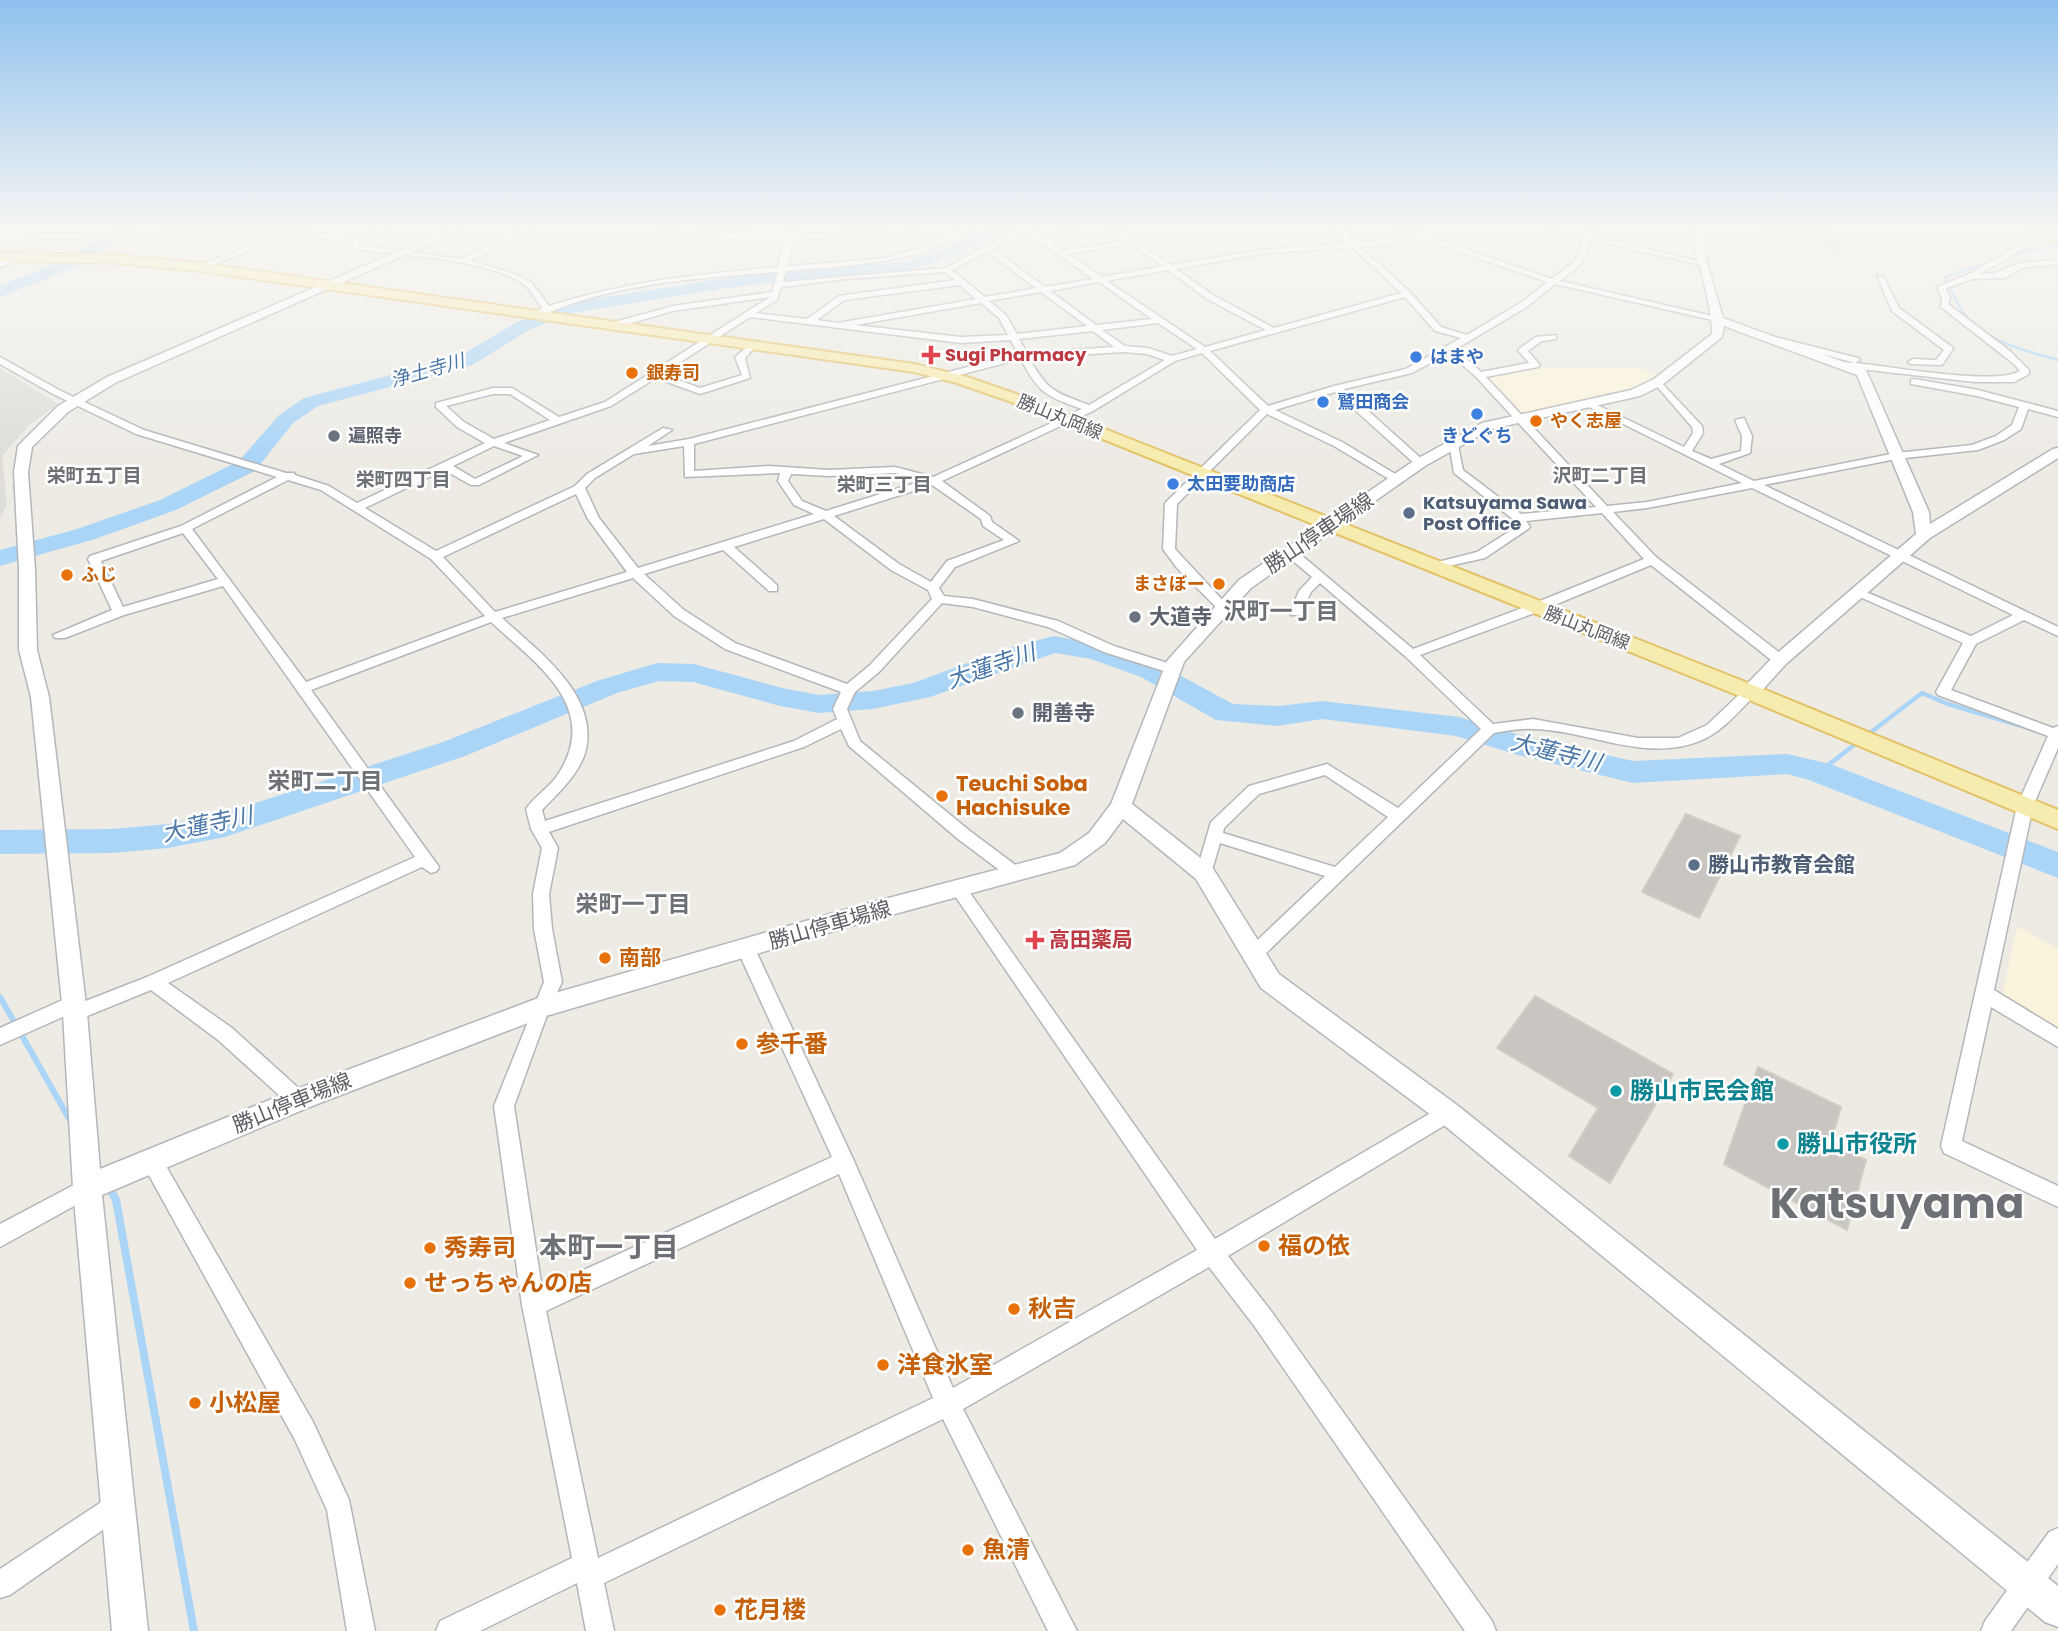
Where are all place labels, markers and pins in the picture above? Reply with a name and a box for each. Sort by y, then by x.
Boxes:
place label: Sugi Pharmacy [945,342,1087,367]
place label: はまや [1430,344,1484,369]
marker: Sugi Pharmacy [923,347,939,363]
marker: はまや [1408,349,1424,365]
place label: 銀寿司 [646,360,700,385]
marker: 銀寿司 [624,365,640,381]
place label: 鷲田商会 [1337,389,1409,414]
marker: 鷲田商会 [1315,394,1331,410]
marker: きどぐち [1469,406,1485,422]
place label: やく志屋 [1550,408,1622,433]
marker: やく志屋 [1528,413,1544,429]
place label: 遍照寺 [348,423,402,448]
place label: きどぐち [1441,423,1513,448]
marker: 遍照寺 [326,428,342,444]
place label: 太田要助商店 [1187,471,1295,496]
marker: 太田要助商店 [1165,476,1181,492]
place label: Katsuyama Sawa Post Office [1423,490,1587,536]
marker: Katsuyama Sawa Post Office [1401,505,1417,521]
place label: ふじ [81,562,117,587]
marker: ふじ [59,567,75,583]
place label: まさぼー [1133,571,1205,596]
marker: まさぼー [1211,576,1227,592]
place label: 大道寺 [1149,602,1212,631]
marker: 大道寺 [1127,609,1143,625]
place label: 開善寺 [1032,698,1095,727]
marker: 開善寺 [1010,705,1026,721]
place label: Teuchi Soba Hachisuke [956,769,1088,822]
marker: Teuchi Soba Hachisuke [934,788,950,804]
place label: 勝山市教育会館 [1708,850,1855,879]
marker: 勝山市教育会館 [1686,857,1702,873]
place label: 高田薬局 [1049,925,1133,954]
marker: 高田薬局 [1027,932,1043,948]
place label: 南部 [619,943,661,972]
marker: 南部 [597,950,613,966]
place label: 参千番 [756,1027,828,1060]
marker: 参千番 [734,1036,750,1052]
place label: 勝山市民会館 [1630,1074,1774,1107]
marker: 勝山市民会館 [1608,1083,1624,1099]
place label: 勝山市役所 [1797,1127,1917,1160]
marker: 勝山市役所 [1775,1136,1791,1152]
place label: 福の依 [1278,1229,1350,1262]
place label: 秀寿司 [444,1231,516,1264]
marker: 福の依 [1256,1238,1272,1254]
marker: 秀寿司 [422,1240,438,1256]
place label: せっちゃんの店 [424,1266,592,1299]
marker: せっちゃんの店 [402,1275,418,1291]
place label: 秋吉 [1028,1292,1076,1325]
marker: 秋吉 [1006,1301,1022,1317]
place label: 洋食氷室 [897,1348,993,1381]
marker: 洋食氷室 [875,1357,891,1373]
place label: 小松屋 [209,1386,281,1419]
marker: 小松屋 [187,1395,203,1411]
place label: 魚清 [982,1533,1030,1566]
marker: 魚清 [960,1542,976,1558]
place label: 花月楼 [734,1593,806,1626]
marker: 花月楼 [712,1602,728,1618]

